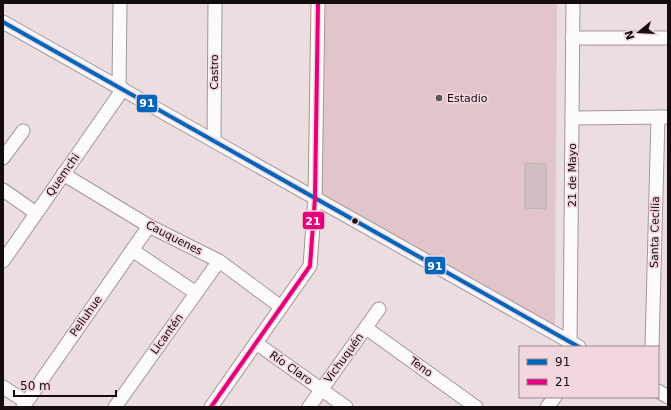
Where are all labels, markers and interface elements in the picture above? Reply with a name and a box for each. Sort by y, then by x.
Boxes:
north arrow [619,12,659,52]
text: N [622,29,638,41]
street label: Castro [208,54,221,90]
place label: Estadio [447,92,488,105]
marker: Estadio [434,93,444,103]
line badge: 91 [136,94,158,113]
text: 91 [139,97,155,110]
street label: 21 de Mayo [566,143,579,207]
street label: Quemchi [44,151,82,199]
street label: Santa Cecilia [648,196,662,268]
line badge: 21 [302,211,325,230]
text: 21 [305,215,321,228]
unlabelled marker [350,216,360,226]
street label: Cauquenes [144,218,205,258]
line badge: 91 [424,256,446,275]
text: 91 [427,260,443,273]
street label: Pelluhue [67,293,105,339]
street label: Licantén [148,311,186,357]
street label: Vichuquén [322,331,366,385]
legend [519,346,659,398]
street label: Río Claro [267,349,315,388]
street label: Teno [406,354,435,380]
text: 91 [555,355,570,369]
scale bar [14,372,116,398]
text: 21 [555,375,570,389]
text: 50 m [20,379,51,393]

